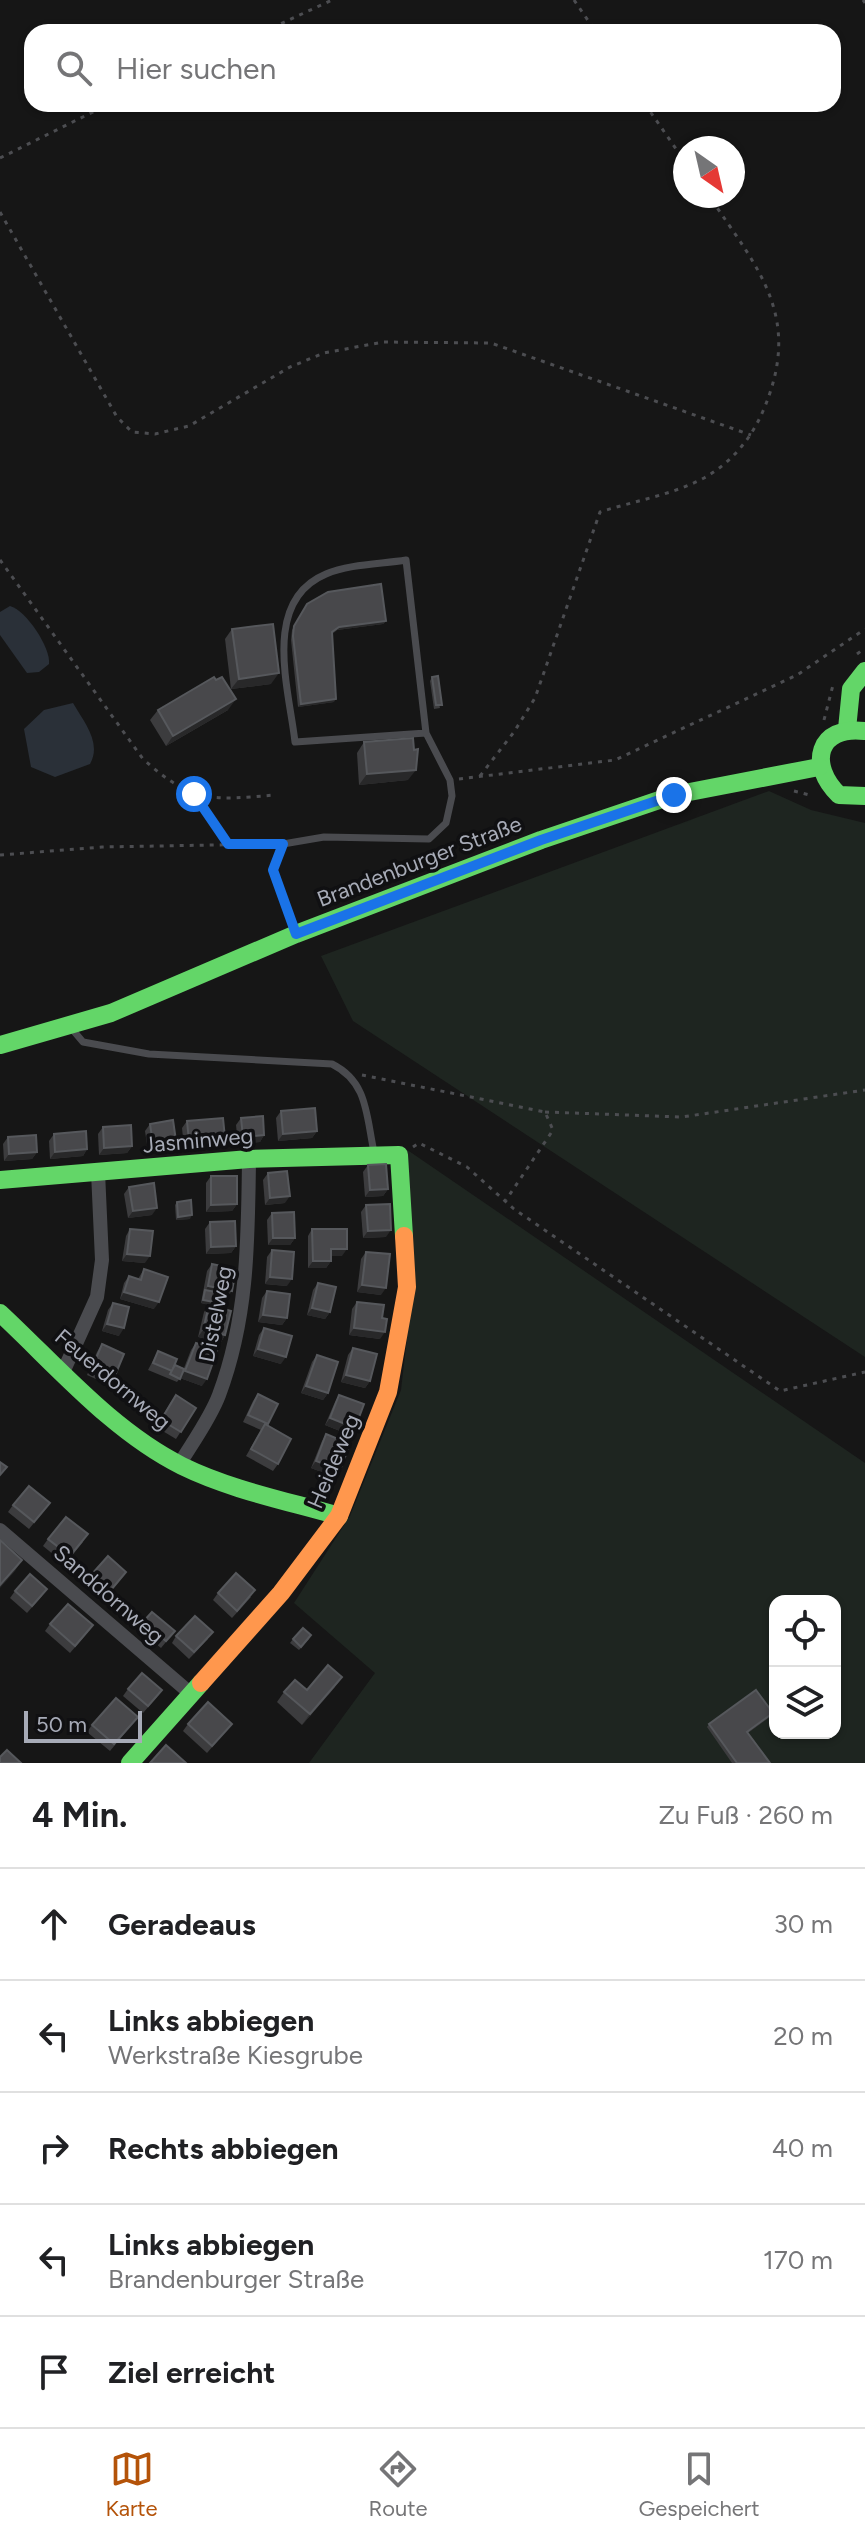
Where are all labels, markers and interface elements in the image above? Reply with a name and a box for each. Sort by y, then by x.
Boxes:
search box [24,24,841,112]
icon: search [52,46,96,90]
text: Hier suchen [116,50,276,87]
north arrow [673,136,745,208]
route start [176,776,212,812]
route end [656,777,692,813]
street label: Brandenburger Straße [313,810,525,913]
street label: Jasminweg [142,1122,254,1159]
street label: Distelweg [193,1264,238,1365]
street label: Feuerdornweg [49,1323,176,1436]
street label: Heideweg [301,1410,365,1513]
street label: Sanddornweg [48,1539,169,1650]
map controls [769,1595,841,1739]
button: locate [769,1595,841,1667]
button: layers [769,1667,841,1739]
scale bar [24,1707,142,1743]
text: 50 m [36,1711,87,1738]
text: 4 Min. [32,1795,127,1836]
text: Zu Fuß · 260 m [658,1799,833,1831]
icon: ahead [32,1902,76,1946]
text: Geradeaus [108,1906,256,1943]
text: 30 m [774,1908,833,1940]
text: Links abbiegen [108,2002,314,2039]
icon: left [32,2014,76,2058]
text: 20 m [773,2020,833,2052]
text: Werkstraße Kiesgrube [108,2039,363,2071]
icon: right [32,2126,76,2170]
text: Rechts abbiegen [108,2130,339,2167]
text: 40 m [772,2132,833,2164]
text: Links abbiegen [108,2226,314,2263]
icon: left [32,2238,76,2282]
text: 170 m [763,2244,833,2276]
text: Brandenburger Straße [108,2263,364,2295]
icon: arrive [32,2350,76,2394]
text: Ziel erreicht [108,2354,275,2391]
tab: Karte [105,2447,158,2522]
tab: Route [369,2447,428,2522]
tab: Gespeichert [638,2447,760,2522]

